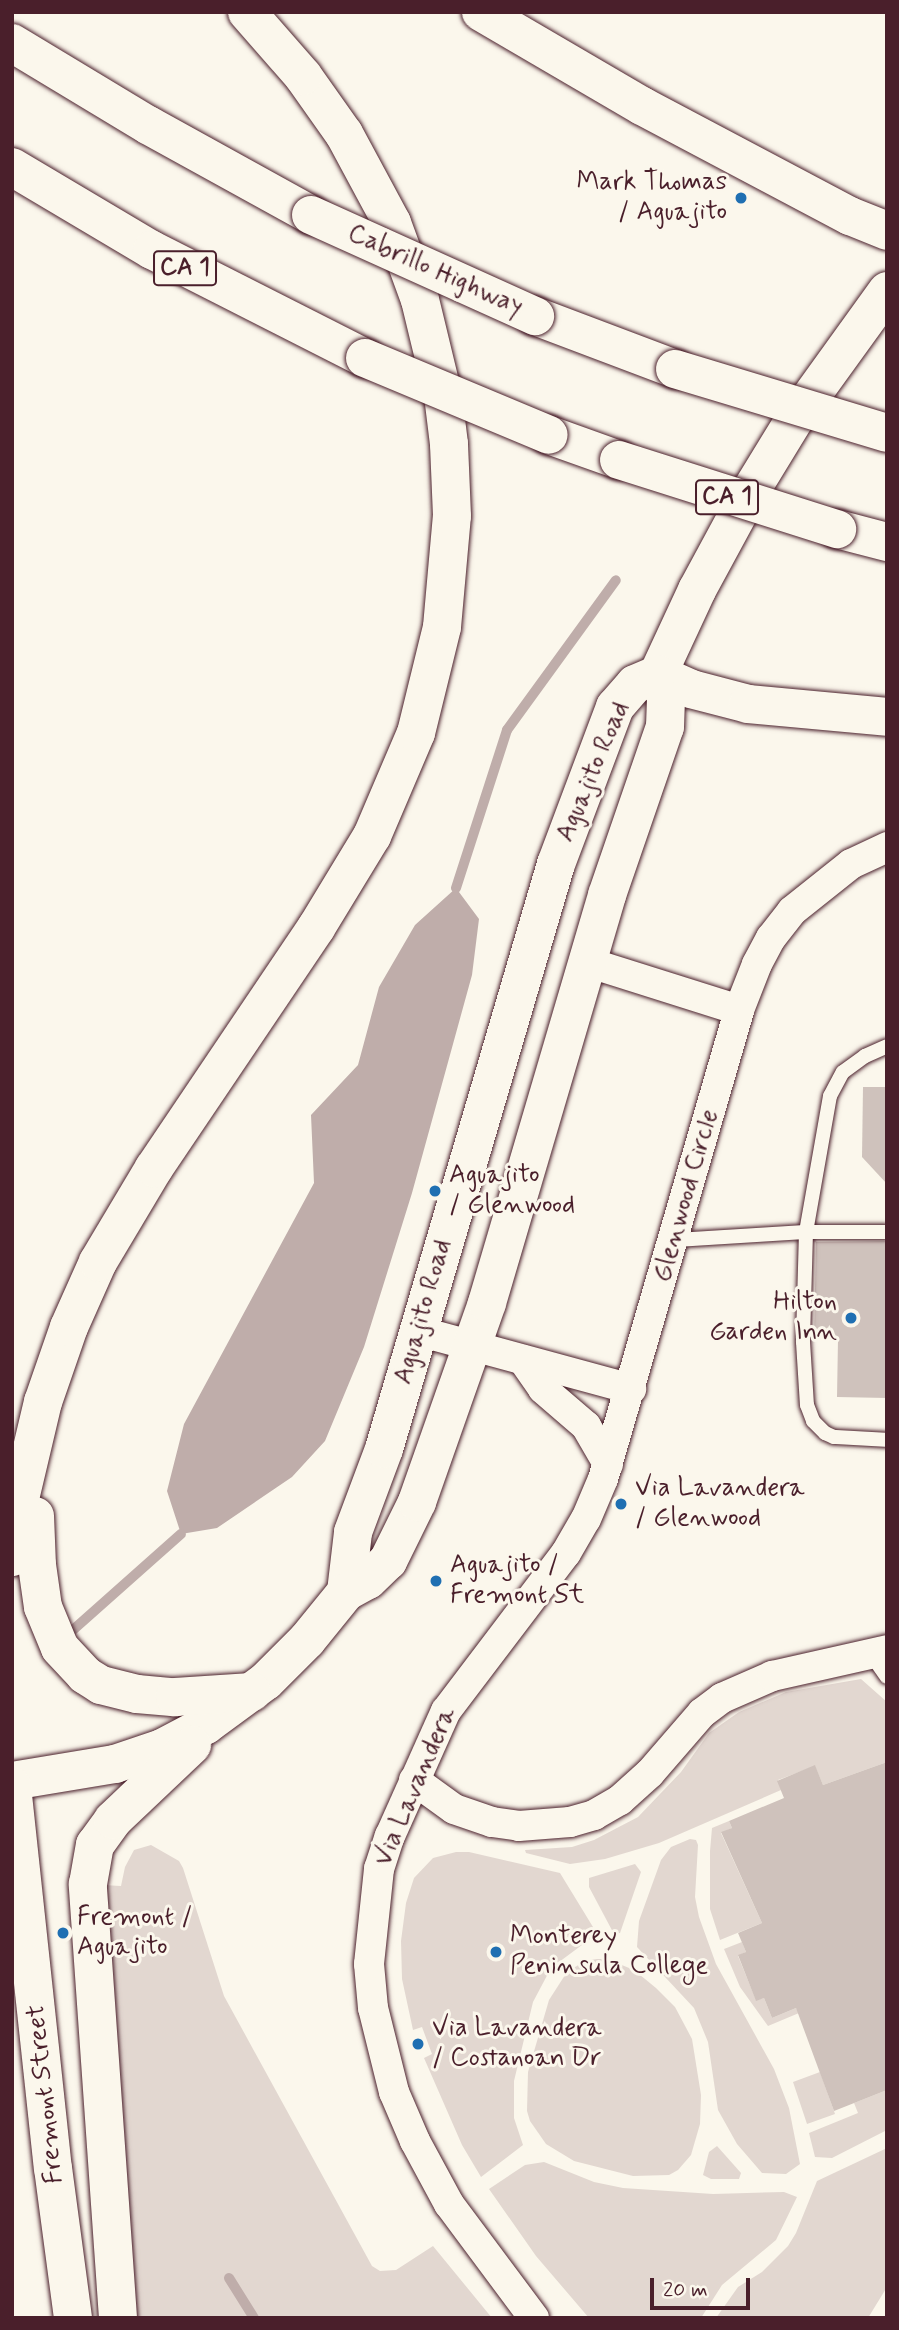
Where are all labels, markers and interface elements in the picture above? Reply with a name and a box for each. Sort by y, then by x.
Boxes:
place label: Mark Thomas / Aguajito [577,167,727,228]
marker: Mark Thomas / Aguajito [733,190,749,206]
street label: Cabrillo Highway [344,219,526,323]
road number: CA 1 [152,247,218,288]
road number: CA 1 [694,476,760,518]
street label: Aguajito Road [550,697,638,847]
street label: Glenwood Circle [647,1106,727,1286]
place label: Aguajito / Glenwood [449,1160,575,1222]
marker: Aguajito / Glenwood [427,1183,443,1199]
street label: Aguajito Road [388,1236,460,1388]
place label: Hilton Garden Inn [710,1287,837,1348]
marker: Hilton Garden Inn [843,1310,859,1326]
place label: Via Lavandera / Glenwood [635,1473,801,1534]
marker: Via Lavandera / Glenwood [613,1496,629,1512]
place label: Aguajito / Fremont St [450,1550,578,1612]
marker: Aguajito / Fremont St [428,1573,444,1589]
street label: Via Lavandera [369,1705,463,1869]
place label: Fremont / Aguajito [77,1902,193,1964]
place label: Monterey Peninsula College [510,1921,707,1982]
marker: Fremont / Aguajito [55,1925,71,1941]
marker: Monterey Peninsula College [488,1944,504,1960]
street label: Fremont Street [21,2003,71,2185]
place label: Via Lavandera / Costanoan Dr [432,2013,600,2074]
marker: Via Lavandera / Costanoan Dr [410,2036,426,2052]
scale bar [654,2264,754,2308]
text: 20 m [663,2276,708,2304]

